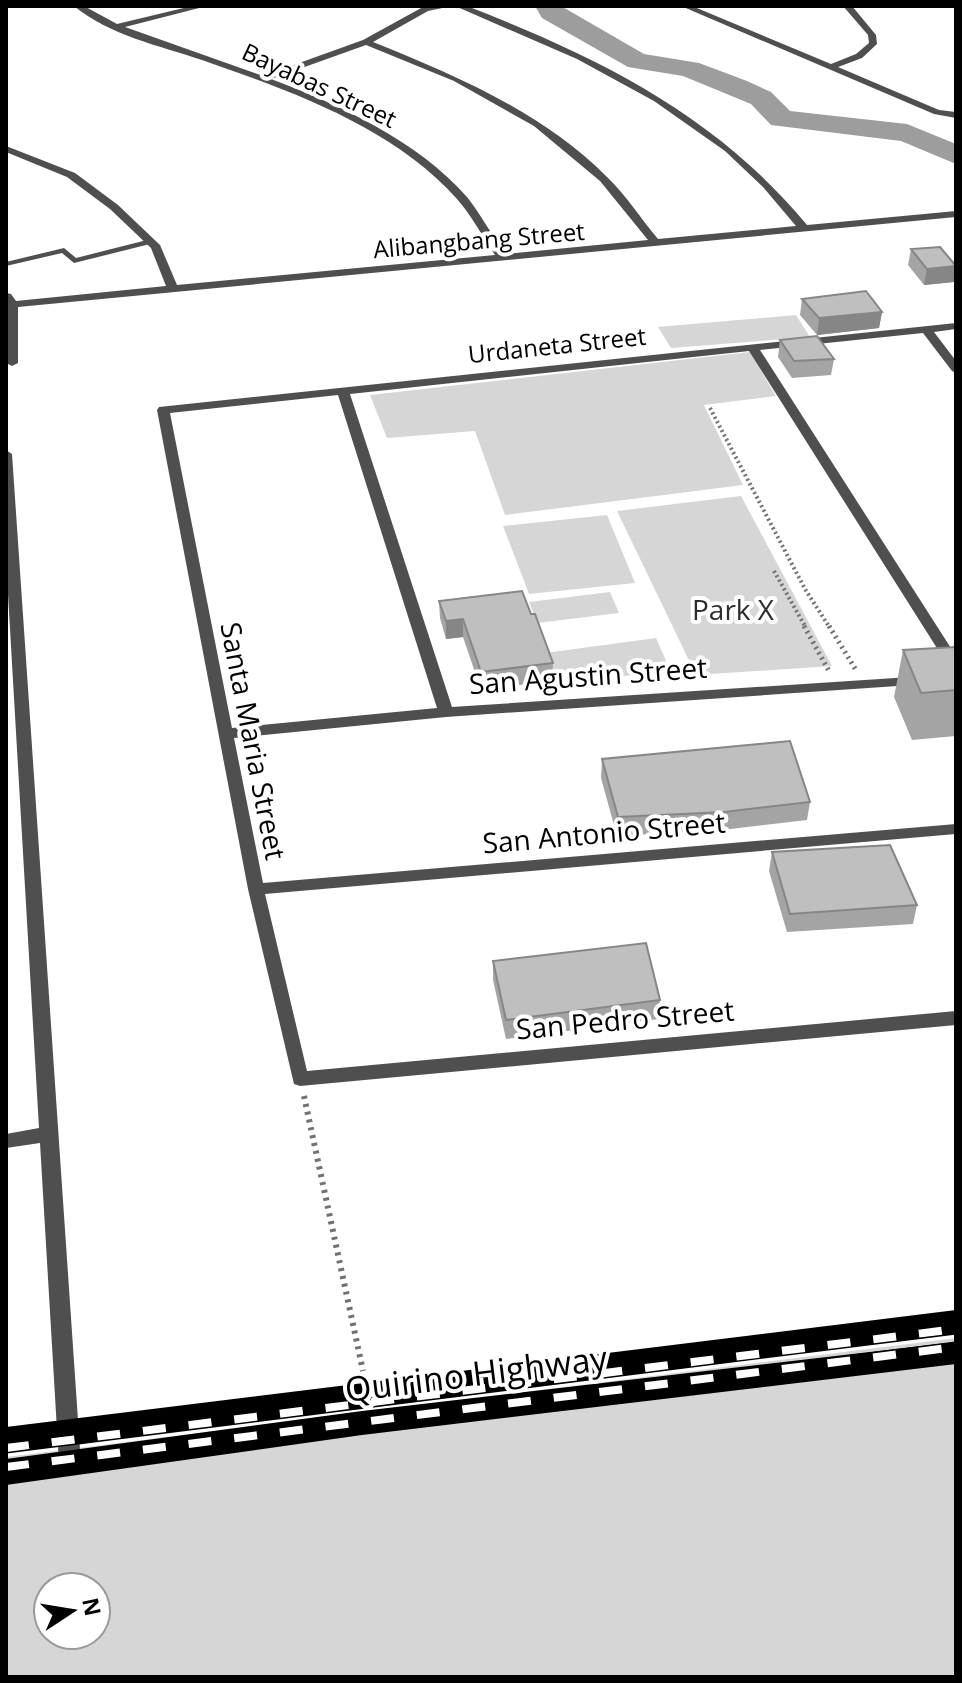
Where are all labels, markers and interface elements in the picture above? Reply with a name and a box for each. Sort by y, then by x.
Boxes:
street label: Bayabas Street [237,34,402,135]
street label: Alibangbang Street [372,214,586,265]
street label: Urdaneta Street [466,319,647,370]
park label: Park X [692,590,775,628]
street label: Santa Maria Street [212,619,296,863]
street label: San Agustin Street [468,648,708,702]
street label: San Antonio Street [481,802,727,862]
street label: San Pedro Street [514,991,736,1047]
street label: Quirino Highway [342,1334,611,1412]
north arrow [32,1571,112,1651]
text: N [76,1595,109,1619]

